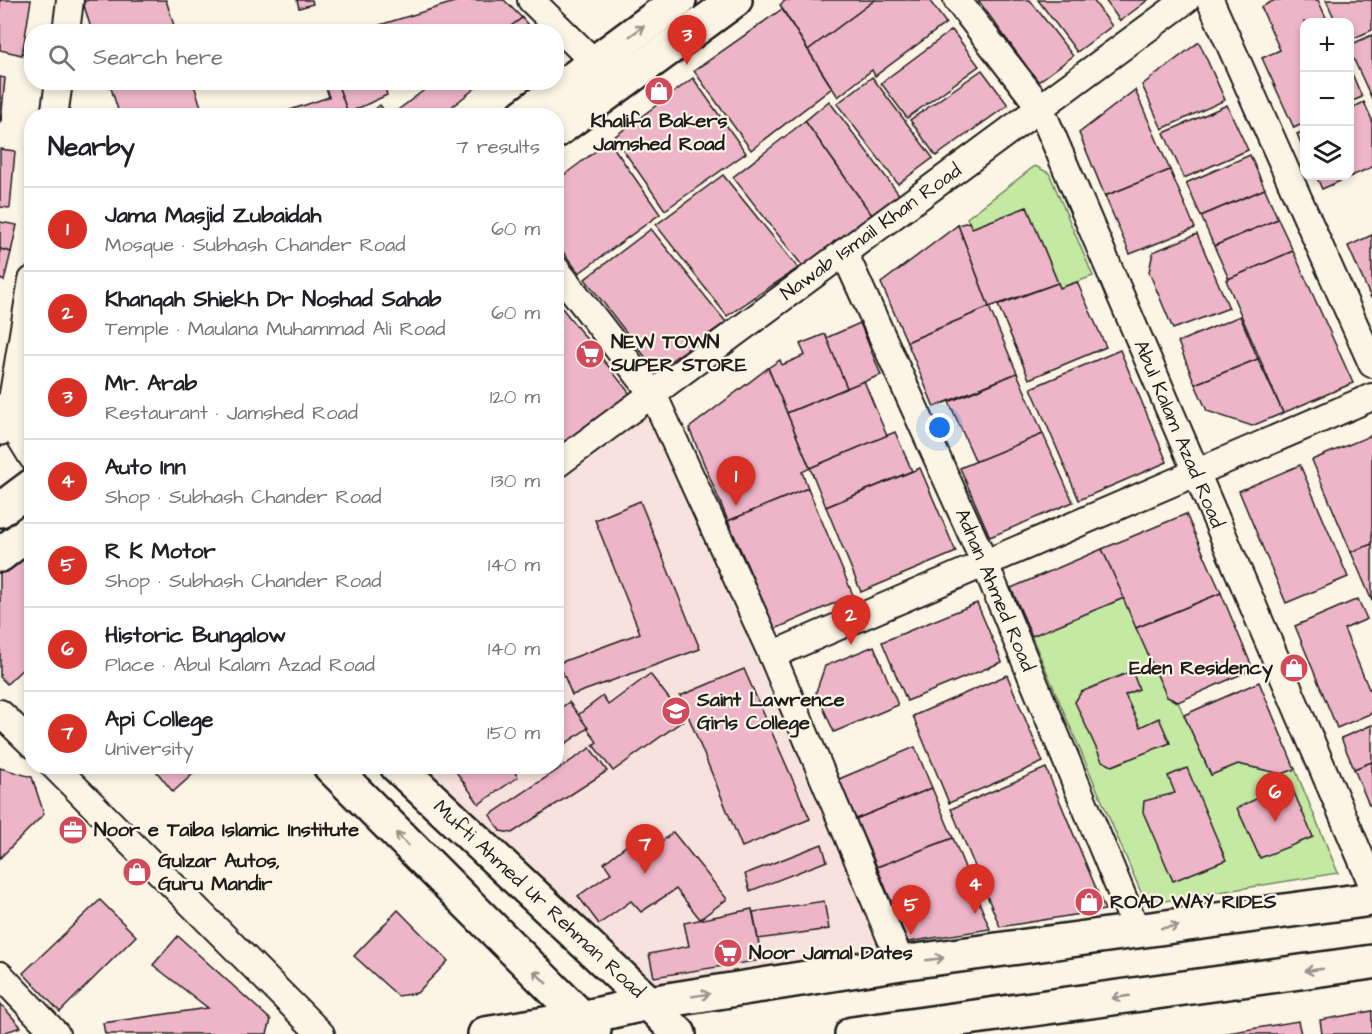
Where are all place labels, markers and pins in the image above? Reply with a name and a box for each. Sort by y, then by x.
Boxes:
pin: 3 [668,16,706,65]
shop icon: Khalifa Bakers Jamshed Road [643,75,675,107]
place label: Khalifa Bakers Jamshed Road [591,107,728,158]
place label: NEW TOWN SUPER STORE [610,328,747,379]
supermarket icon: NEW TOWN SUPER STORE [574,338,606,370]
pin: 1 [716,456,756,506]
pin: 2 [832,596,870,645]
shop icon: Eden Residency [1278,652,1310,684]
place label: Eden Residency [1129,654,1273,683]
place label: Saint Lawrence Girls College [696,686,845,738]
school or university icon: Saint Lawrence Girls College [660,695,692,727]
pin: 6 [1256,772,1294,822]
office icon: Noor e Taiba Islamic Institute [57,814,89,846]
place label: Noor e Taiba Islamic Institute [94,816,359,844]
pin: 7 [626,824,664,874]
place label: Gulzar Autos, Guru Mandir [158,847,280,898]
shop icon: Gulzar Autos, Guru Mandir [121,856,153,888]
pin: 4 [956,864,994,914]
pin: 5 [892,886,930,935]
shop icon: ROAD WAY RIDES [1073,886,1105,918]
place label: ROAD WAY RIDES [1110,888,1277,916]
supermarket icon: Noor Jamal Dates [712,937,744,969]
place label: Noor Jamal Dates [749,939,913,967]

